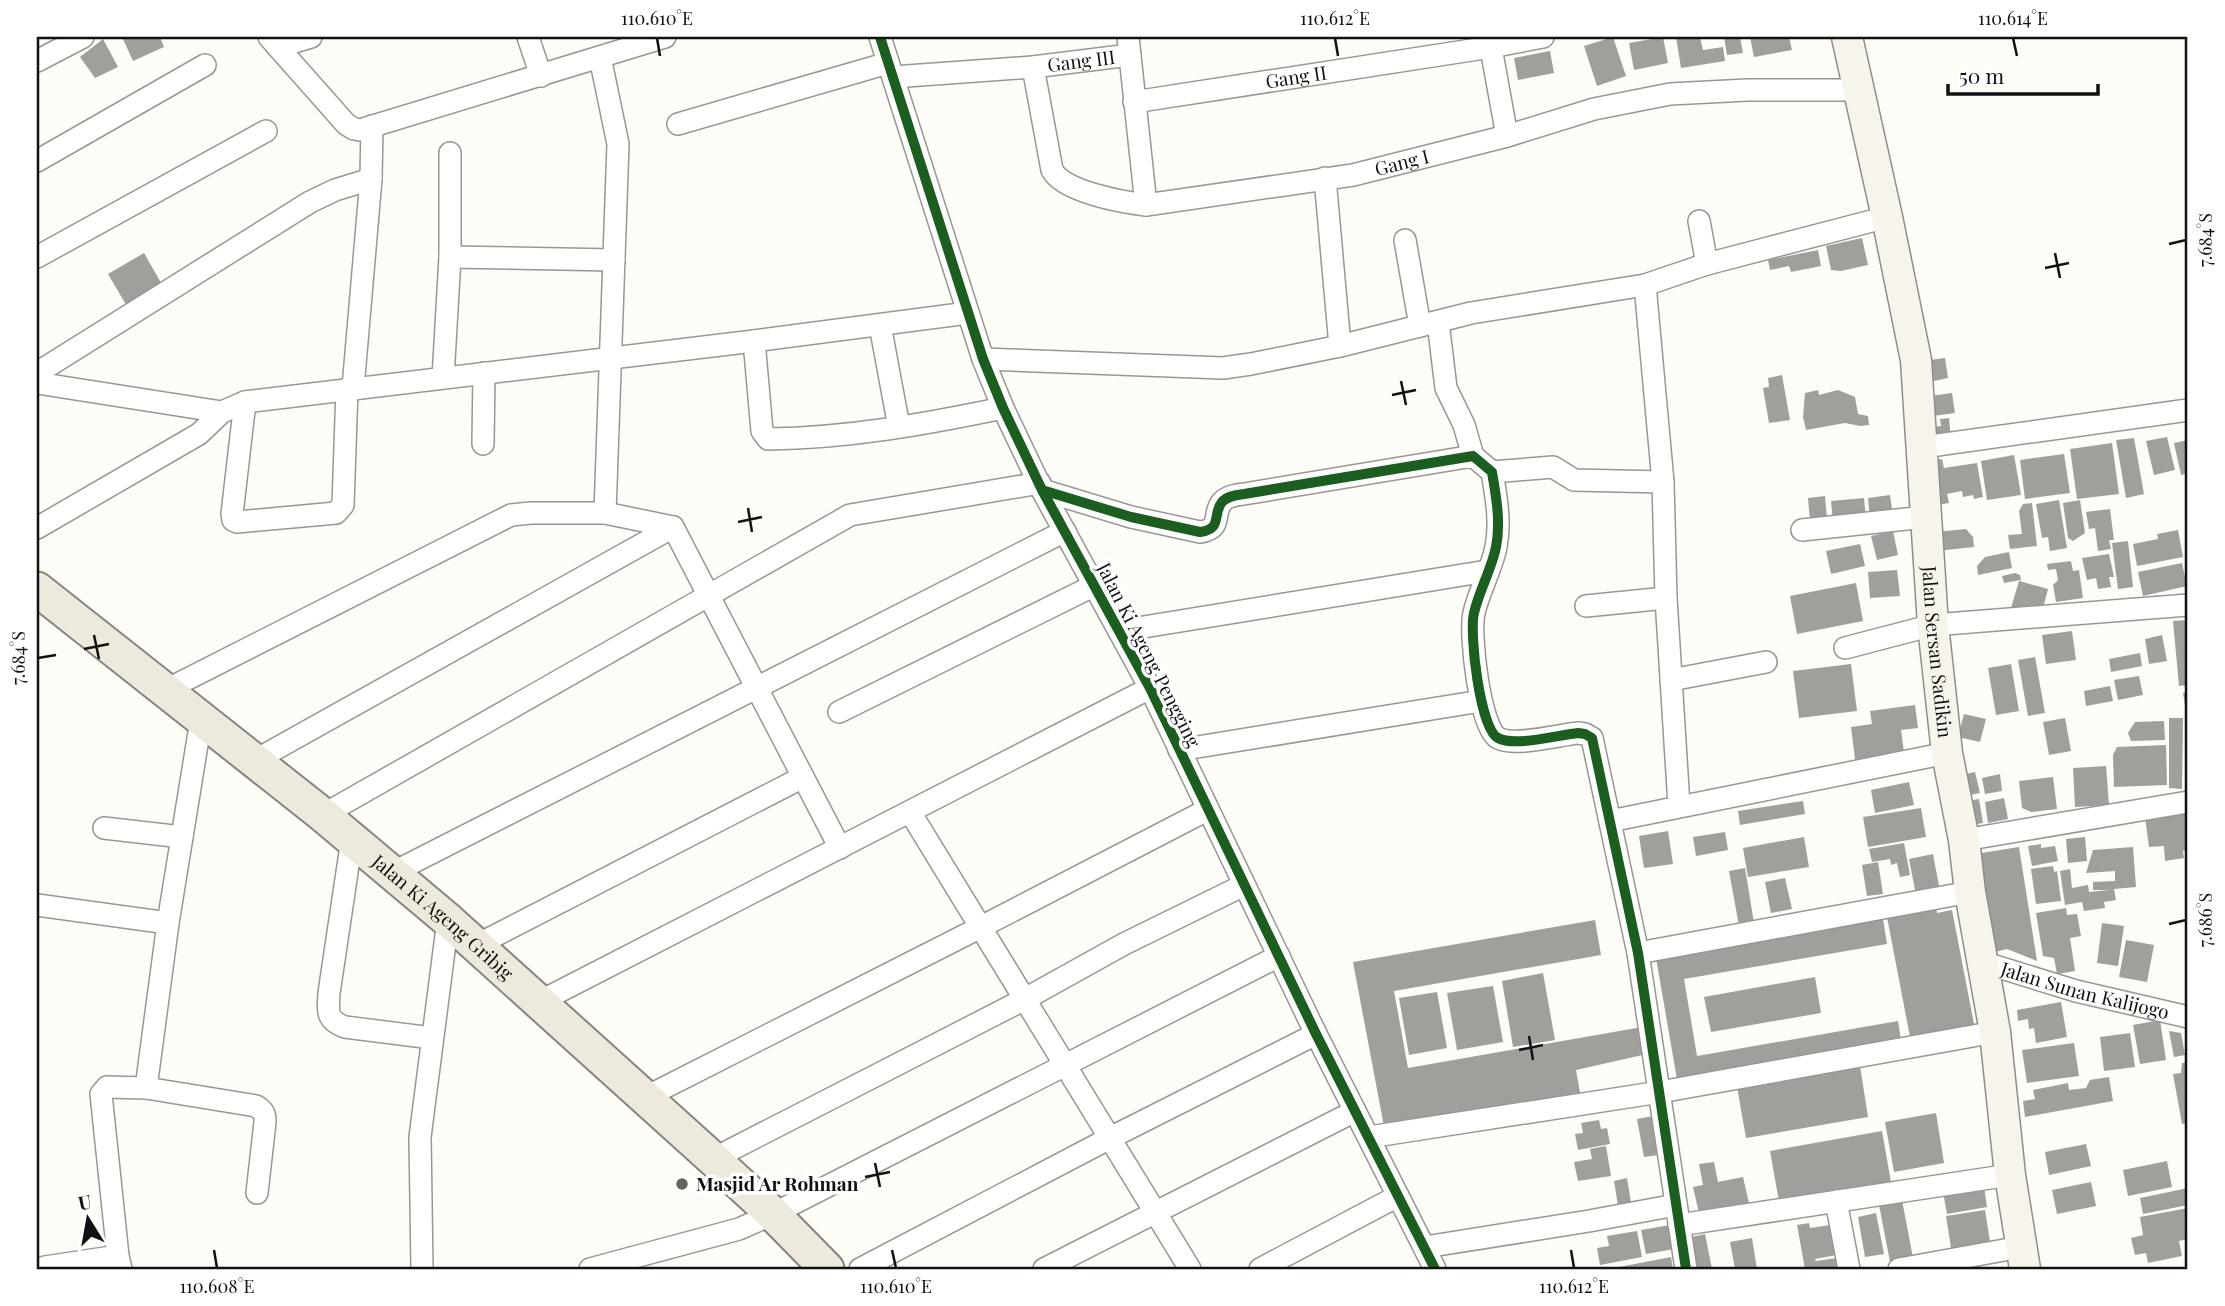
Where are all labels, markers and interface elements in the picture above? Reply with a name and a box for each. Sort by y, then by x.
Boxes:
text: 110.610°E [621,6,693,30]
text: 110.612°E [1300,6,1370,30]
text: 110.614°E [1978,6,2048,30]
street label: Gang III [1046,43,1117,77]
scale bar [1948,52,2099,96]
street label: Gang II [1264,59,1328,94]
text: 50 m [1959,61,2005,89]
street label: Gang I [1372,142,1431,181]
text: 7.684°S [2193,213,2217,267]
street label: Jalan Ki Ageng Pengging [1092,557,1208,751]
street label: Jalan Sersan Sadikin [1917,564,1959,740]
text: 7.684°S [6,631,30,685]
street label: Jalan Ki Ageng Gribig [366,847,520,985]
text: 7.686°S [2193,893,2217,947]
street label: Jalan Sunan Kalijogo [1997,954,2172,1024]
place label: Masjid Ar Rohman [696,1170,859,1196]
marker: Masjid Ar Rohman [674,1176,690,1192]
north arrow [52,1184,122,1254]
text: U [76,1187,93,1215]
text: 110.608°E [179,1274,255,1298]
text: 110.610°E [860,1274,932,1298]
text: 110.612°E [1539,1274,1609,1298]

